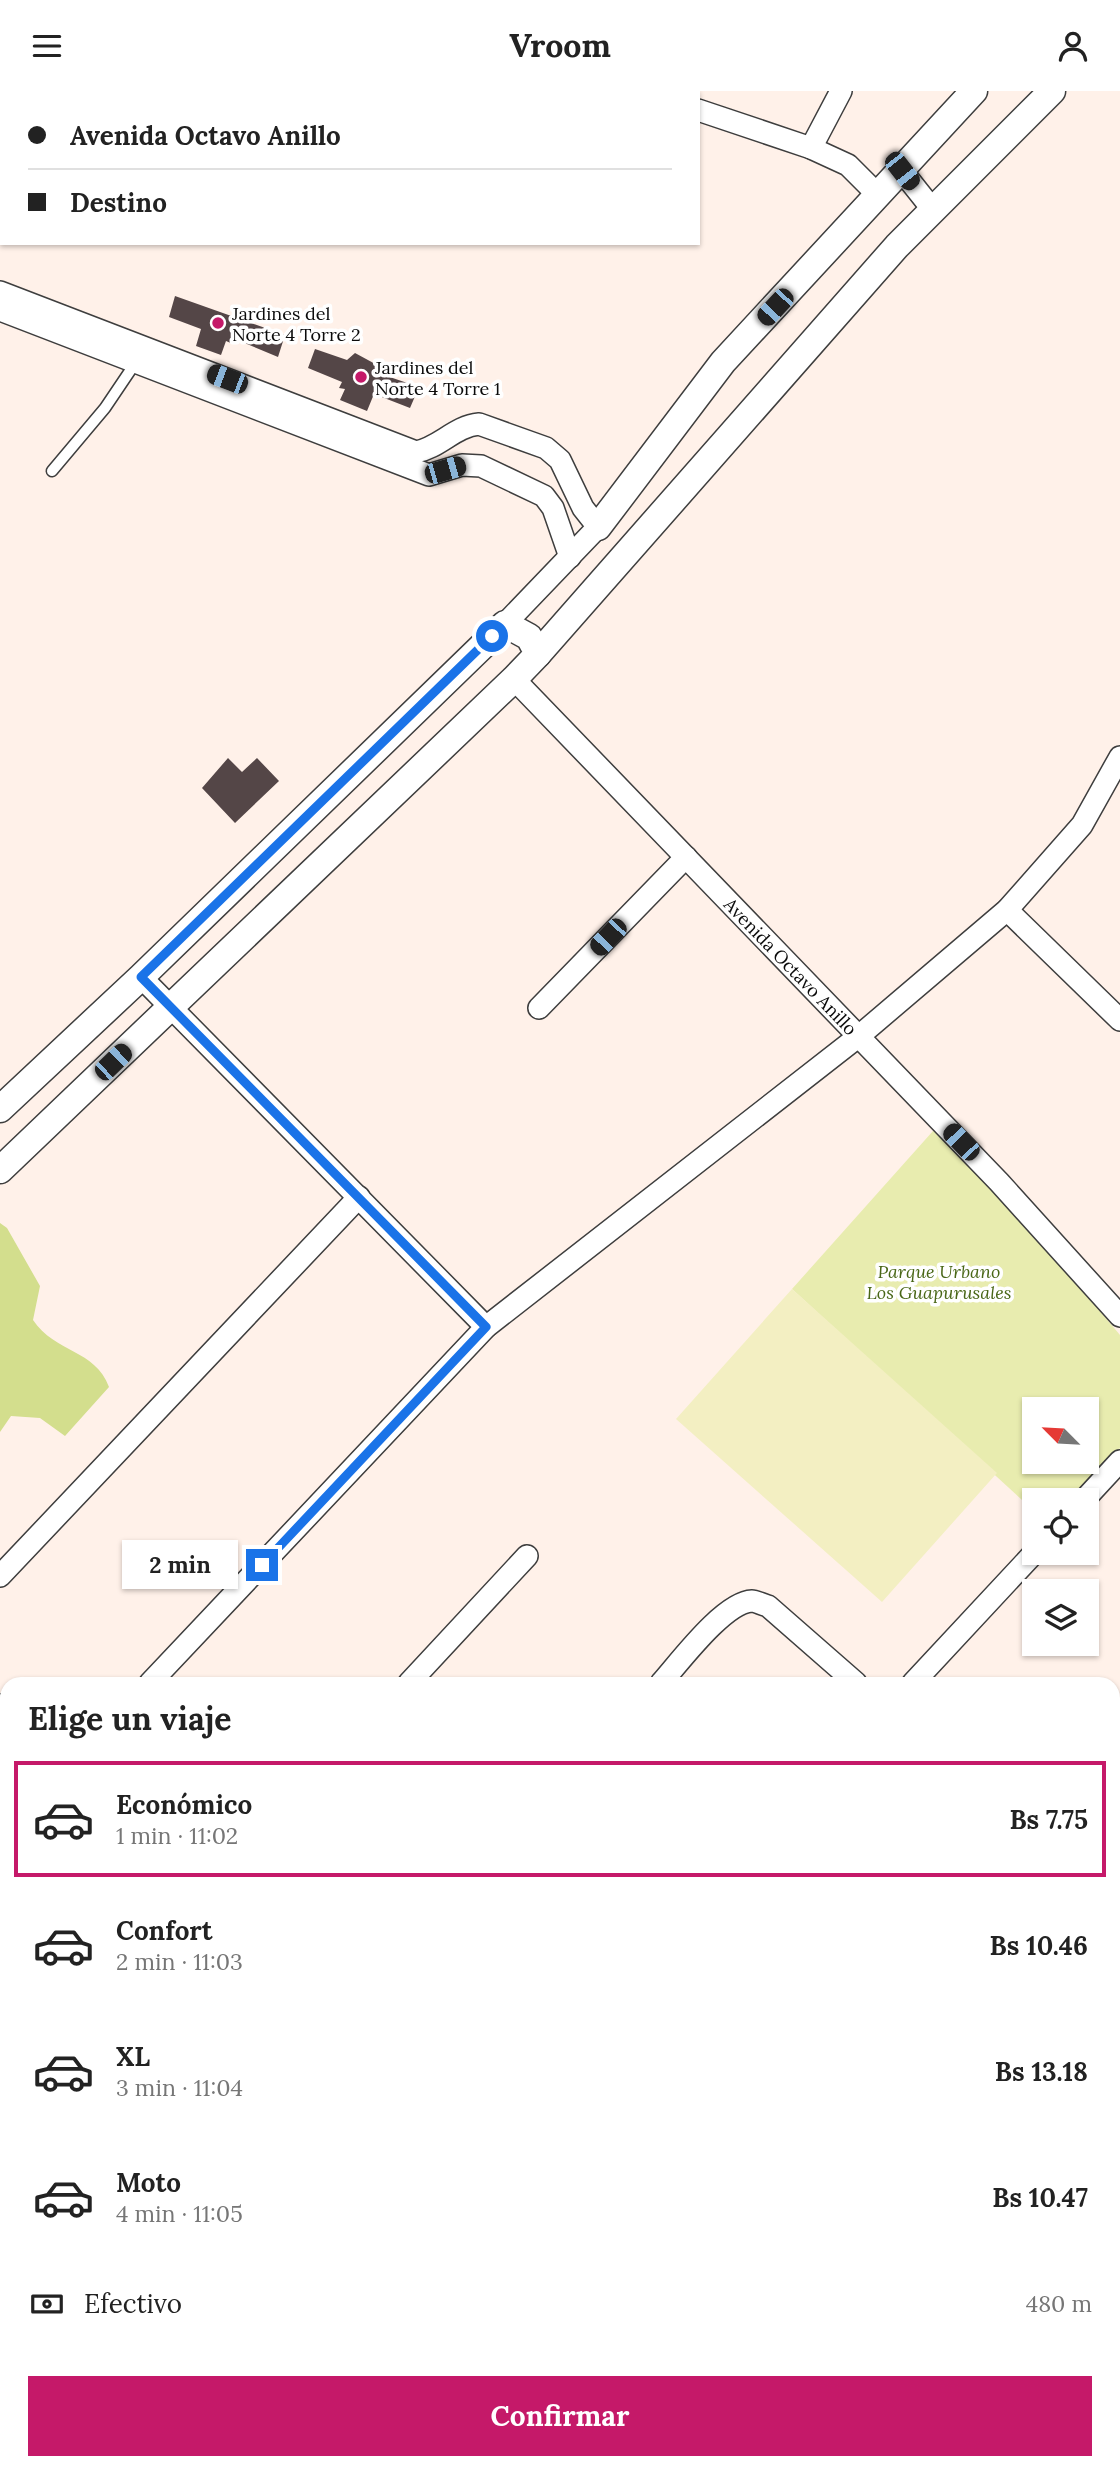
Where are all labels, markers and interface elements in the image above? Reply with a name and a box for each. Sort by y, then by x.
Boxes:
text: Vroom [509,25,611,66]
icon: menu [28,27,66,65]
icon: person [1054,27,1092,65]
text: Avenida Octavo Anillo [70,119,341,152]
car [881,148,924,194]
text: Destino [70,186,167,219]
car [753,284,798,330]
place label: Jardines del Norte 4 Torre 2 [231,302,361,346]
marker: Jardines del Norte 4 Torre 2 [210,315,226,331]
place label: Jardines del Norte 4 Torre 1 [374,356,501,400]
car [204,362,251,396]
marker: Jardines del Norte 4 Torre 1 [353,369,369,385]
car [422,454,469,486]
route start [476,620,508,652]
street label: Avenida Octavo Anillo [719,892,862,1040]
car [586,915,631,959]
car [91,1040,136,1084]
car [939,1120,984,1164]
park label: Parque Urbano Los Guapurusales [866,1260,1012,1304]
north arrow [1022,1397,1099,1473]
map controls [1022,1397,1099,1656]
button: locate [1022,1488,1099,1565]
callout: 2 min [122,1541,238,1589]
route end [246,1549,278,1581]
text: 2 min [149,1550,211,1579]
button: layers [1022,1579,1099,1656]
text: Elige un viaje [28,1698,232,1739]
icon: car [32,1788,95,1851]
text: Económico [116,1788,252,1821]
text: Bs 7.75 [1009,1803,1088,1836]
text: 1 min · 11:02 [116,1821,238,1850]
icon: car [32,1914,95,1977]
text: Confort [116,1914,213,1947]
text: Bs 10.46 [990,1929,1088,1962]
text: 2 min · 11:03 [116,1947,243,1976]
icon: car [32,2040,95,2103]
text: XL [116,2040,150,2073]
text: Bs 13.18 [995,2055,1088,2088]
text: 3 min · 11:04 [116,2073,243,2102]
icon: car [32,2166,95,2229]
text: Moto [116,2166,181,2199]
text: Bs 10.47 [992,2181,1088,2214]
text: 4 min · 11:05 [116,2199,243,2228]
icon: cash [28,2285,66,2323]
text: Efectivo [84,2287,182,2320]
text: 480 m [1026,2289,1092,2318]
button: Confirmar [28,2376,1092,2456]

